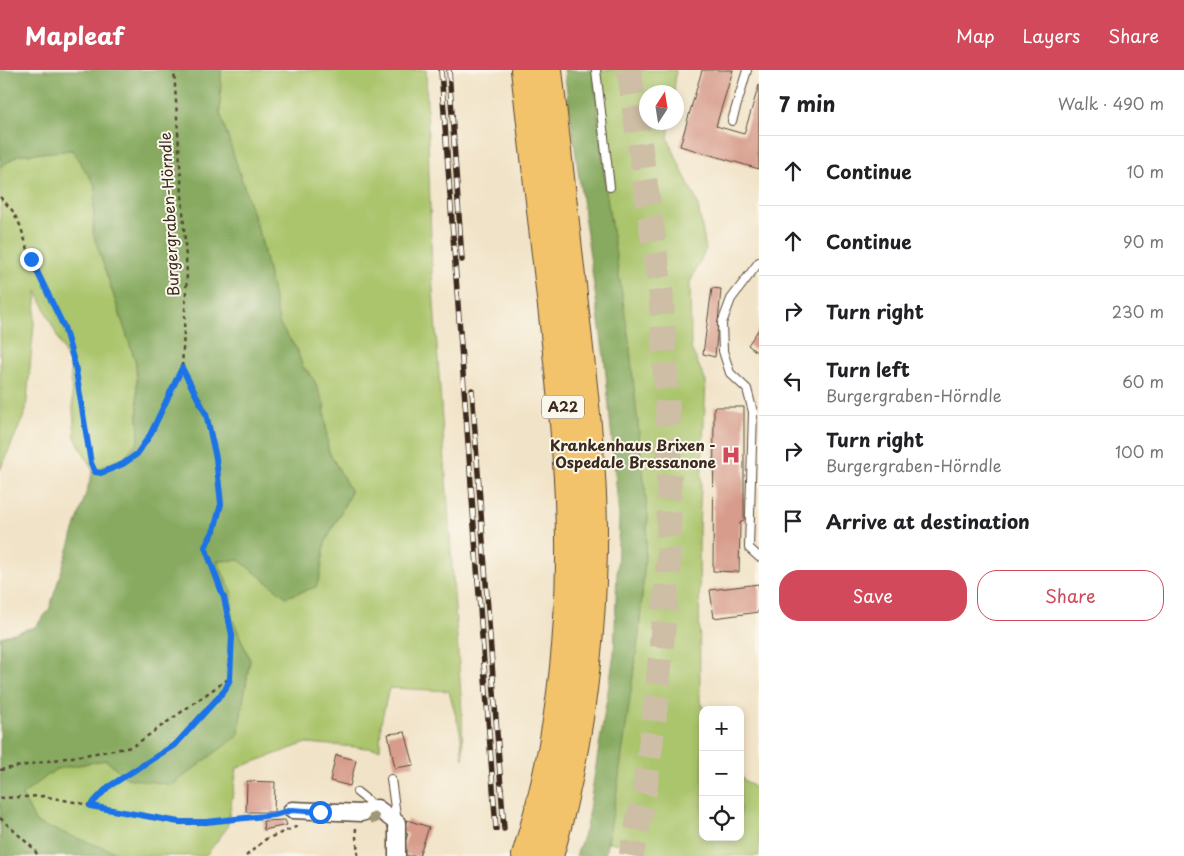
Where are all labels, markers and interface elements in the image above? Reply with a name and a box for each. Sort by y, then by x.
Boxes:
text: Mapleaf [25,17,124,53]
text: Map [956,22,995,49]
text: Layers [1023,22,1080,49]
text: Share [1108,22,1159,49]
north arrow [639,85,684,130]
text: 7 min [779,87,835,119]
text: Walk · 490 m [1058,91,1164,115]
street label: Burgergraben-Hörndle [153,131,184,297]
icon: ahead [779,157,807,185]
text: Continue [826,157,912,185]
text: 10 m [1127,159,1164,183]
icon: ahead [779,227,807,255]
text: Continue [826,227,912,255]
text: 90 m [1123,229,1164,253]
route end [20,248,43,271]
icon: right [779,297,807,325]
text: Turn right [826,297,924,325]
text: 230 m [1112,299,1164,323]
text: Turn left [826,355,910,383]
icon: left [779,367,807,395]
text: 60 m [1122,369,1164,393]
text: Burgergraben-Hörndle [826,383,1002,407]
road number: A22 [542,396,584,418]
text: Turn right [826,425,924,453]
place label: Krankenhaus Brixen - Ospedale Bressanone [550,433,717,473]
icon: right [779,437,807,465]
text: 100 m [1115,439,1164,463]
hospital icon: Krankenhaus Brixen - Ospedale Bressanone [720,444,742,466]
text: Burgergraben-Hörndle [826,453,1002,477]
icon: arrive [779,507,807,535]
text: Arrive at destination [826,507,1030,535]
button: Save [779,570,967,621]
button: Share [977,570,1164,621]
map controls [699,706,744,841]
button: + [699,706,744,751]
button: − [699,751,744,796]
button: locate [699,796,744,841]
route start [309,801,332,824]

